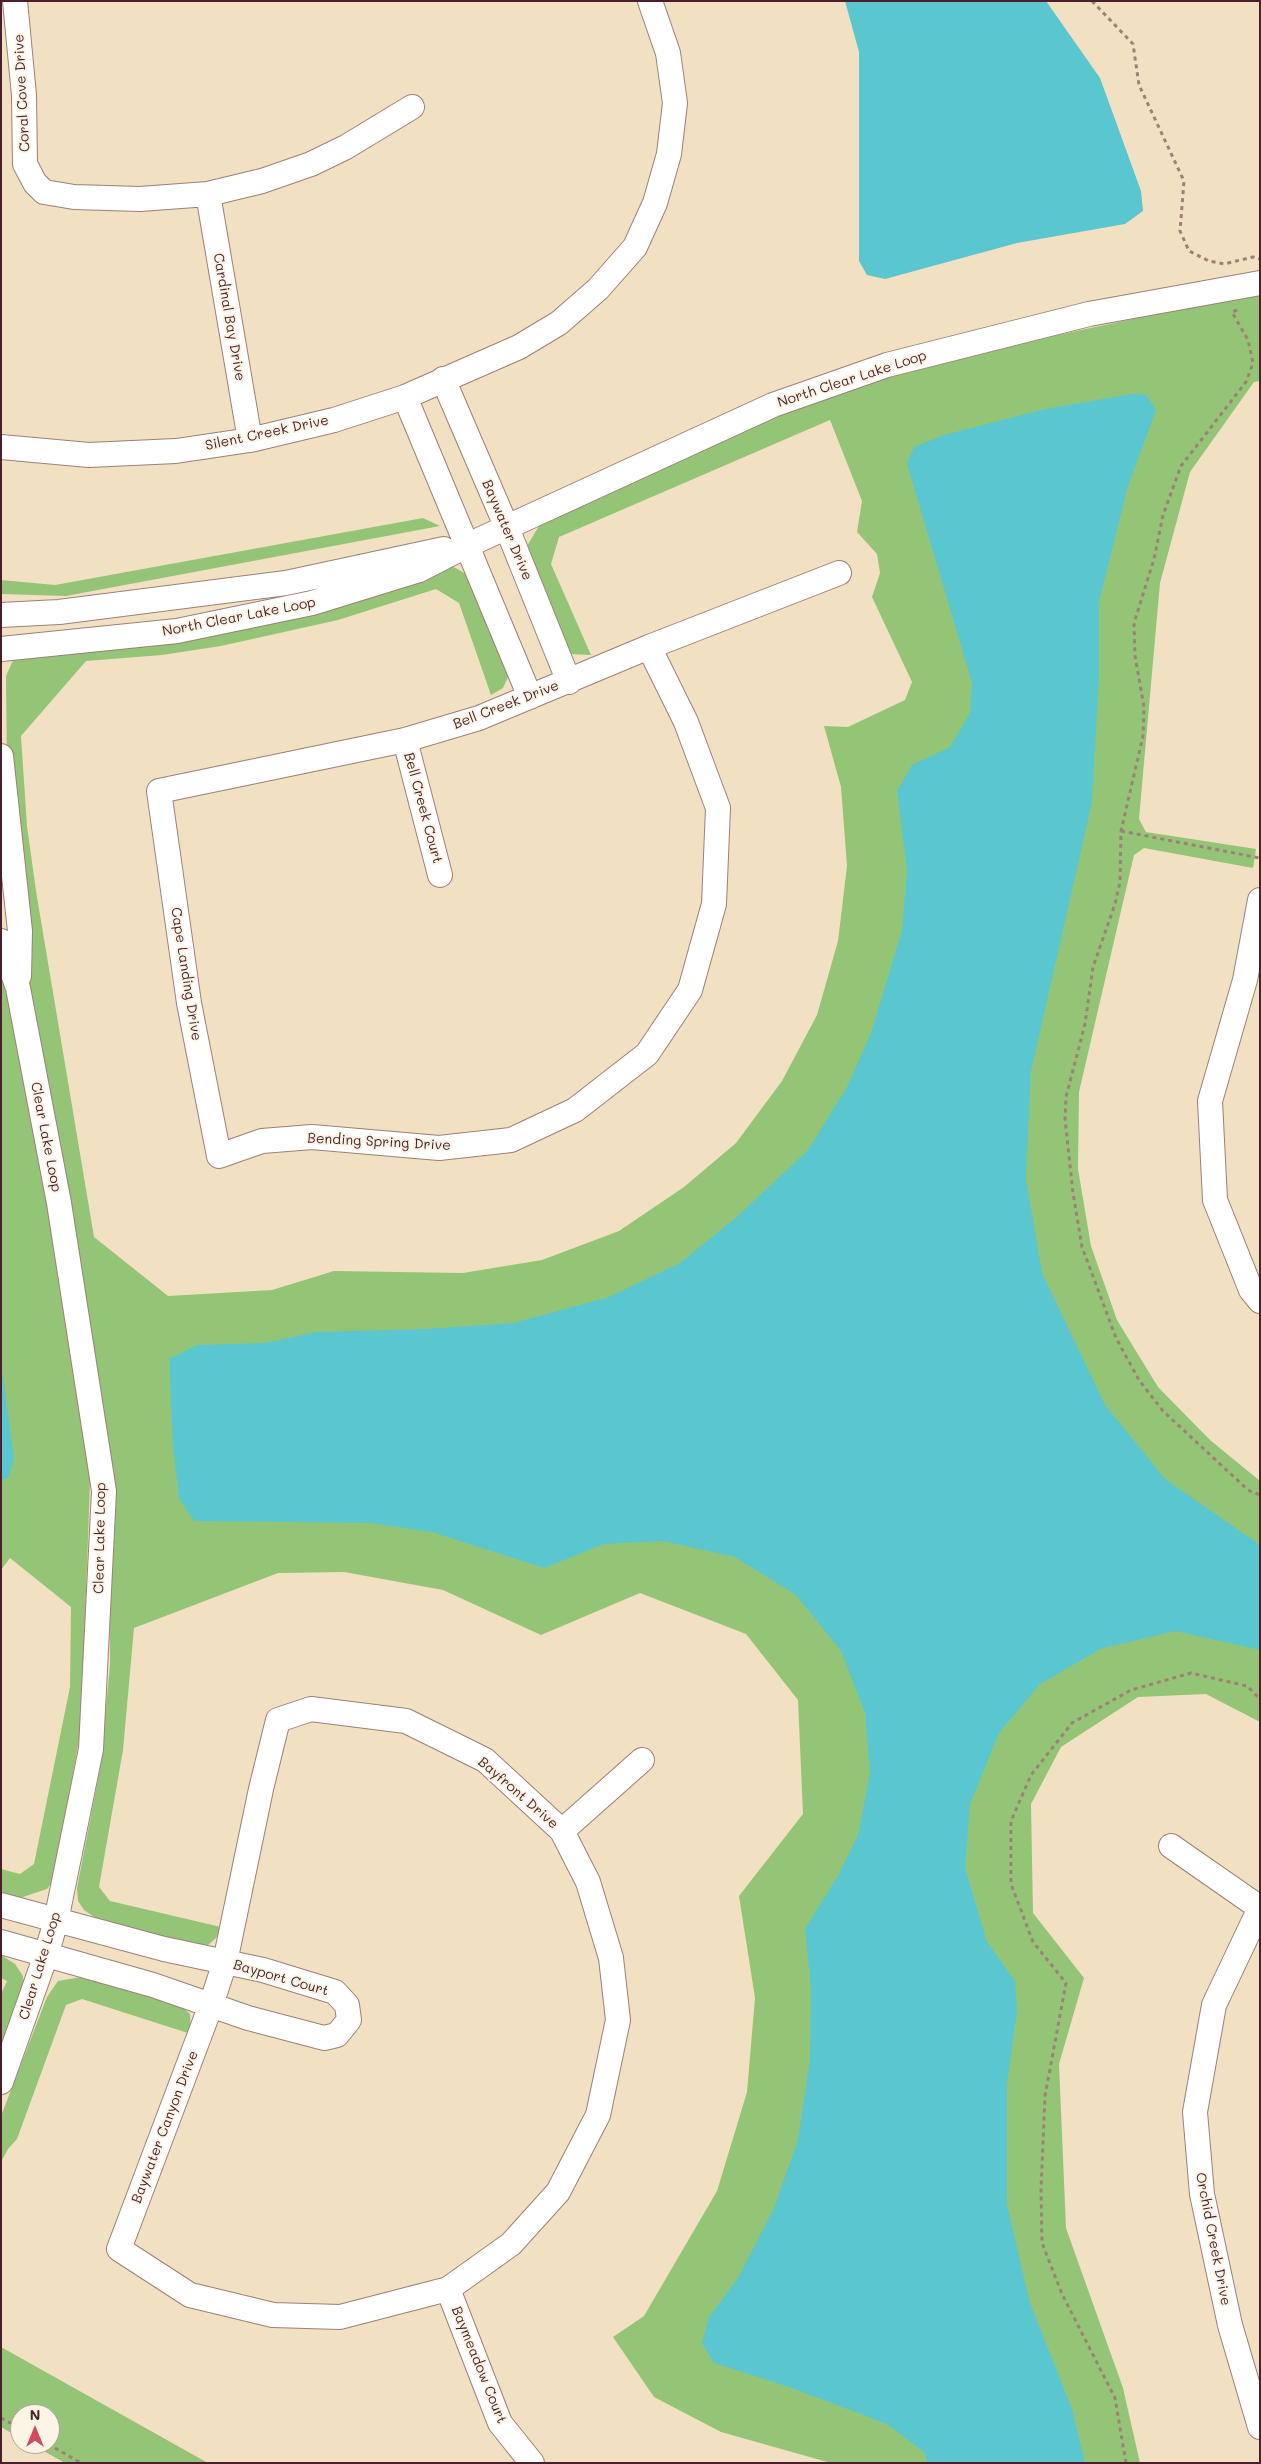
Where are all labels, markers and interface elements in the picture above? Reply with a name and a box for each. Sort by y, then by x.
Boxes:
street label: Coral Cove Drive [11,34,33,152]
street label: Cardinal Bay Drive [209,252,249,382]
street label: North Clear Lake Loop [775,347,929,411]
street label: Silent Creek Drive [204,412,330,454]
street label: Baywater Drive [478,477,536,583]
street label: North Clear Lake Loop [161,594,317,640]
street label: Bell Creek Drive [451,677,561,733]
street label: Bell Creek Court [400,751,446,865]
street label: Cape Landing Drive [167,906,205,1042]
street label: Clear Lake Loop [27,1081,65,1193]
street label: Bending Spring Drive [307,1130,451,1154]
street label: Clear Lake Loop [91,1482,109,1594]
street label: Bayfront Drive [474,1754,562,1832]
street label: Clear Lake Loop [16,1910,64,2022]
street label: Bayport Court [231,1956,331,2000]
street label: Baywater Canyon Drive [128,2048,202,2206]
street label: Orchid Creek Drive [1192,2171,1234,2307]
street label: Baymeadow Court [448,2304,510,2426]
north arrow [10,2404,60,2454]
text: N [30,2405,40,2424]

